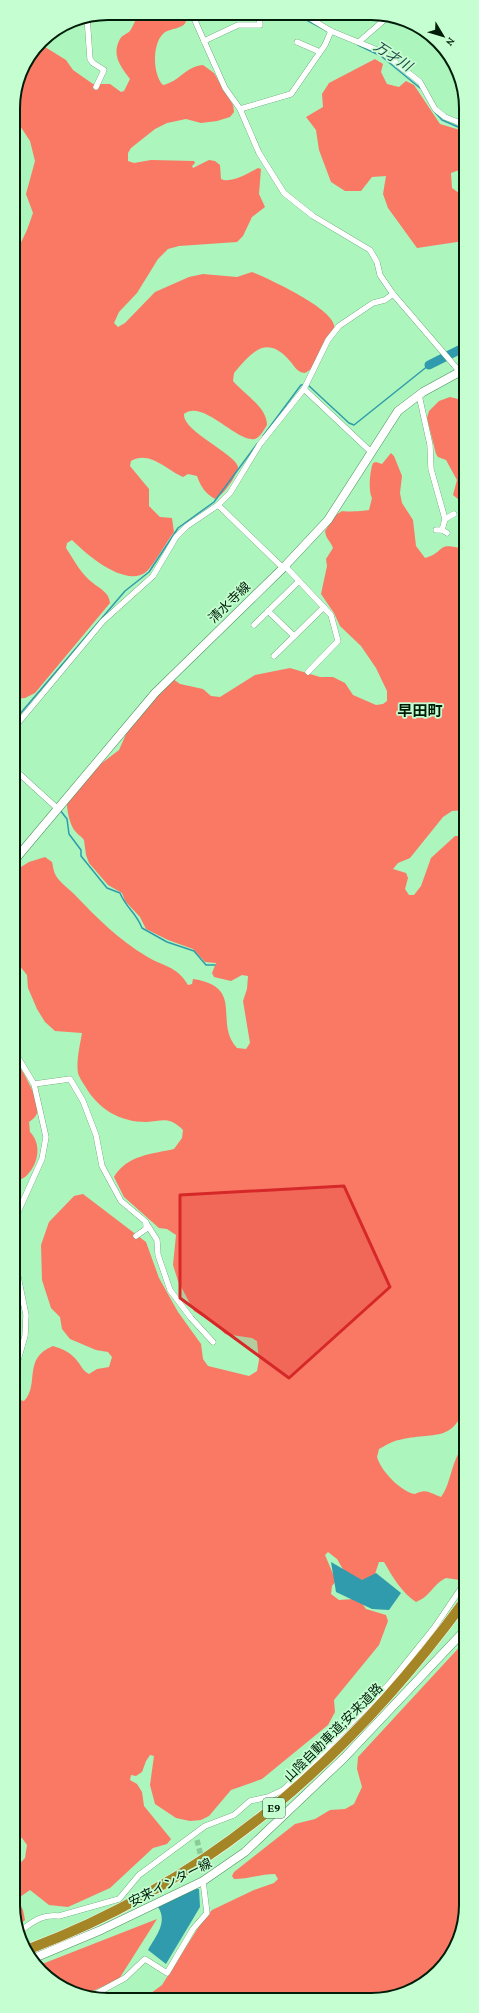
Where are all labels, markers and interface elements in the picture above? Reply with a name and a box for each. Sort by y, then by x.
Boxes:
north arrow [423,16,463,56]
text: N [444,36,458,49]
water label: 万才川 [371,38,417,75]
street label: 清水寺線 [205,579,253,626]
district label: 早田町 [397,703,443,719]
street label: 山陰自動車道;安来道路 [281,1680,386,1785]
road number: E9 [263,1798,285,1818]
street label: 安来インター線 [126,1855,214,1910]

